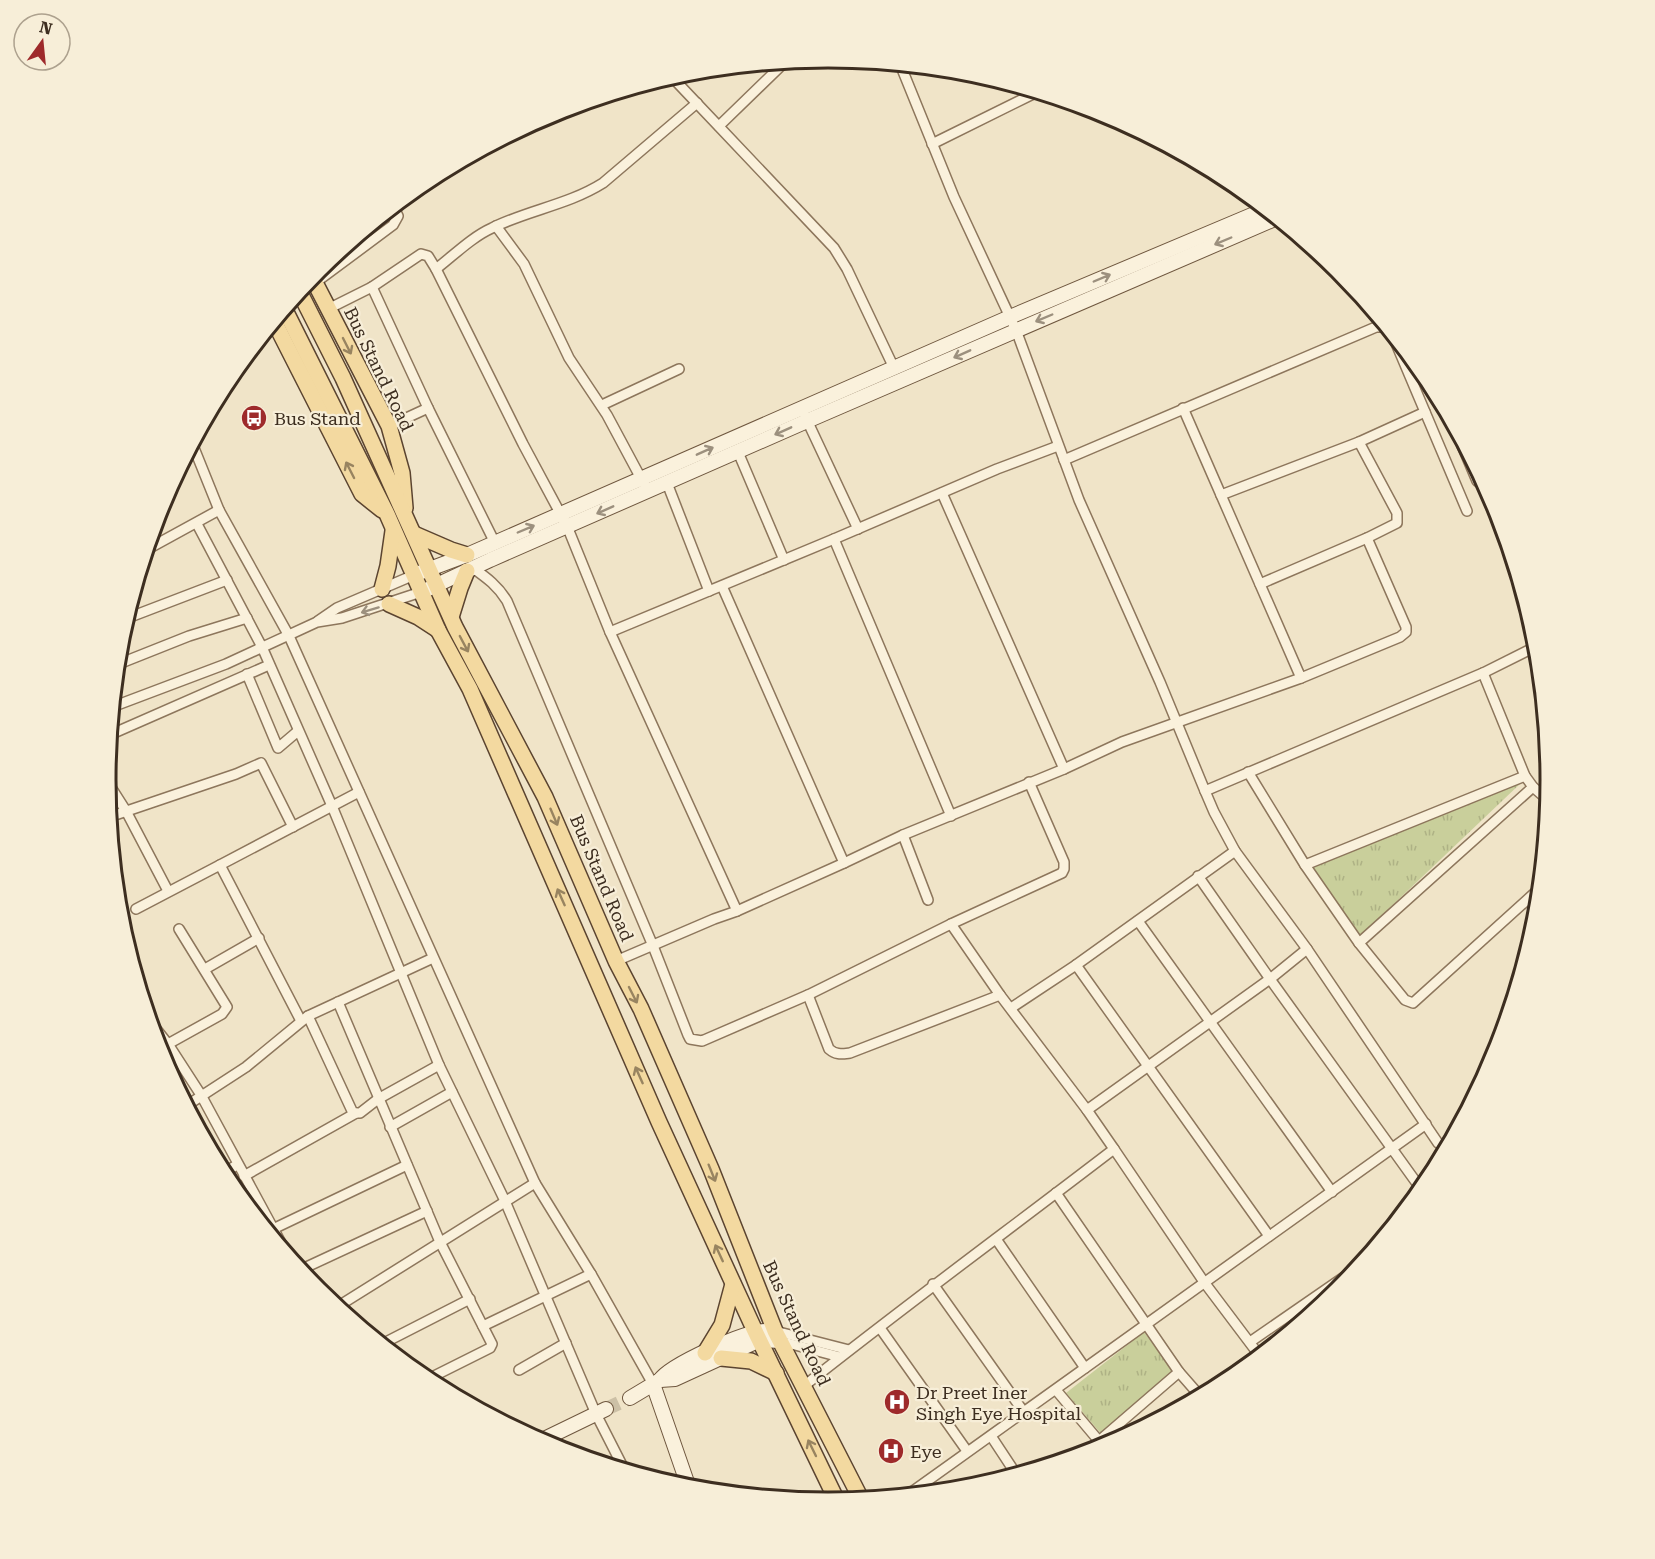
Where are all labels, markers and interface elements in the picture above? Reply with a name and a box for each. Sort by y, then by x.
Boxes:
north arrow [12,12,72,72]
text: N [37,17,54,39]
one-way arrow [1214,236,1233,247]
one-way arrow [1093,272,1111,283]
street label: Bus Stand Road [340,303,418,435]
one-way arrow [1035,313,1053,324]
one-way arrow [341,337,353,354]
one-way arrow [953,349,971,360]
bus stop icon: Bus Stand [239,403,269,433]
place label: Bus Stand [274,408,361,429]
one-way arrow [775,426,793,438]
one-way arrow [695,445,714,456]
one-way arrow [343,462,355,480]
one-way arrow [596,505,614,516]
one-way arrow [517,523,535,534]
one-way arrow [361,605,380,616]
one-way arrow [459,634,470,652]
one-way arrow [548,807,560,825]
street label: Bus Stand Road [566,811,638,945]
one-way arrow [555,888,566,906]
one-way arrow [628,985,640,1003]
one-way arrow [633,1067,644,1085]
one-way arrow [707,1163,718,1182]
one-way arrow [713,1245,725,1263]
street label: Bus Stand Road [759,1257,835,1389]
place label: Dr Preet Iner Singh Eye Hospital [916,1382,1081,1424]
hospital icon: Dr Preet Iner Singh Eye Hospital [882,1387,912,1417]
hospital icon: Eye [876,1436,906,1466]
one-way arrow [805,1440,817,1458]
place label: Eye [910,1441,942,1462]

